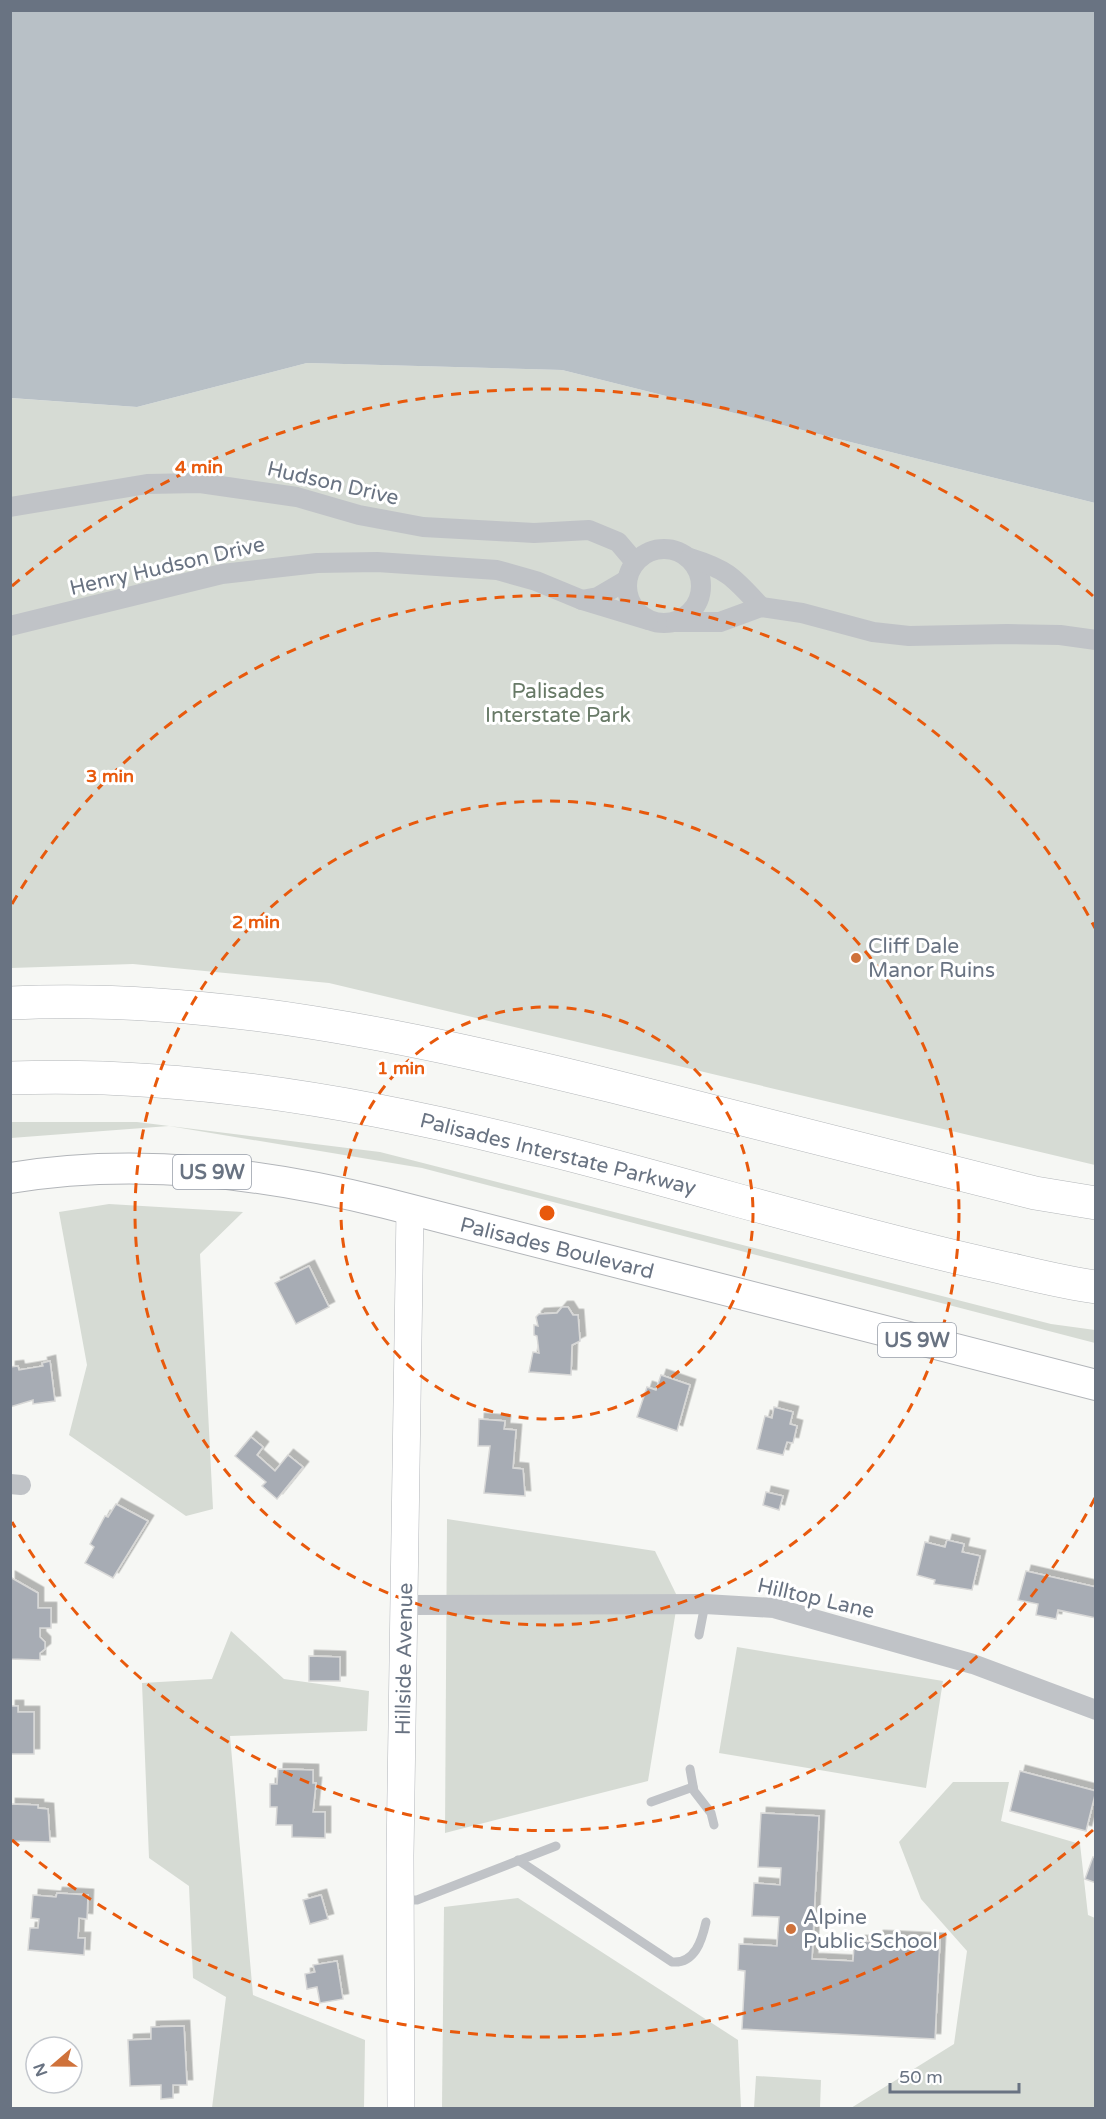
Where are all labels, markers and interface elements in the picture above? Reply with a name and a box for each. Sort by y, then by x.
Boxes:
text: 4 min [175,456,223,478]
street label: Hudson Drive [265,456,401,511]
street label: Henry Hudson Drive [67,532,267,601]
park label: Palisades Interstate Park [485,679,631,728]
text: 3 min [86,765,134,787]
text: 2 min [232,911,280,933]
place label: Cliff Dale Manor Ruins [868,934,995,983]
marker: Cliff Dale Manor Ruins [849,951,863,965]
text: 1 min [377,1057,425,1079]
street label: Palisades Interstate Parkway [417,1108,698,1201]
road number: US 9W [173,1155,251,1189]
centre of rings [537,1203,557,1223]
street label: Palisades Boulevard [457,1212,657,1285]
road number: US 9W [878,1323,956,1357]
street label: Hilltop Lane [755,1573,877,1624]
street label: Hillside Avenue [391,1582,418,1735]
place label: Alpine Public School [803,1905,938,1954]
marker: Alpine Public School [784,1922,798,1936]
north arrow [24,2035,84,2095]
scale bar [890,2056,1019,2094]
text: N [29,2060,52,2079]
text: 50 m [899,2066,943,2088]

